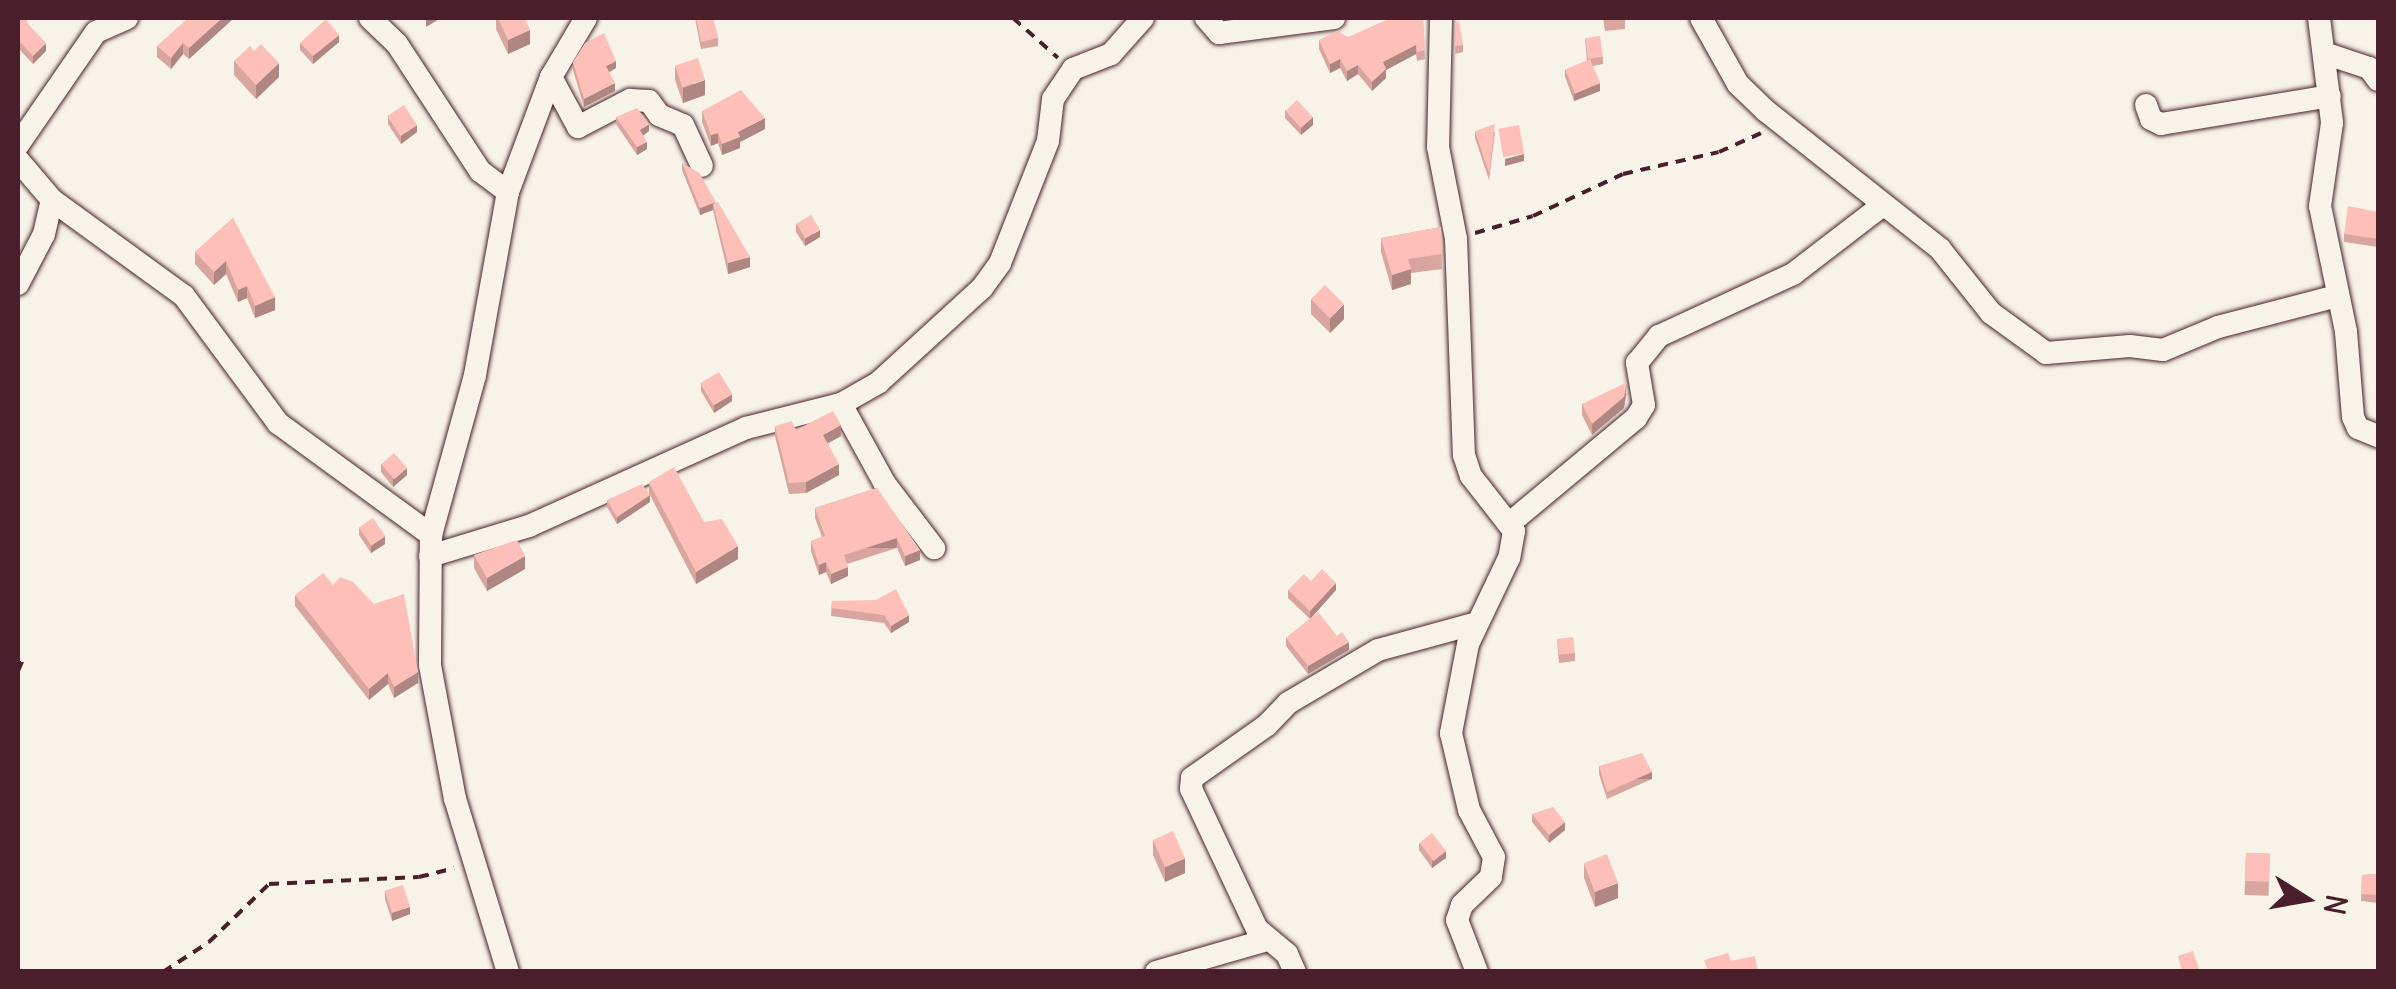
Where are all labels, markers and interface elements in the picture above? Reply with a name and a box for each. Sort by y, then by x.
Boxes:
north arrow [2256,849,2356,949]
text: N [2316,892,2355,918]

